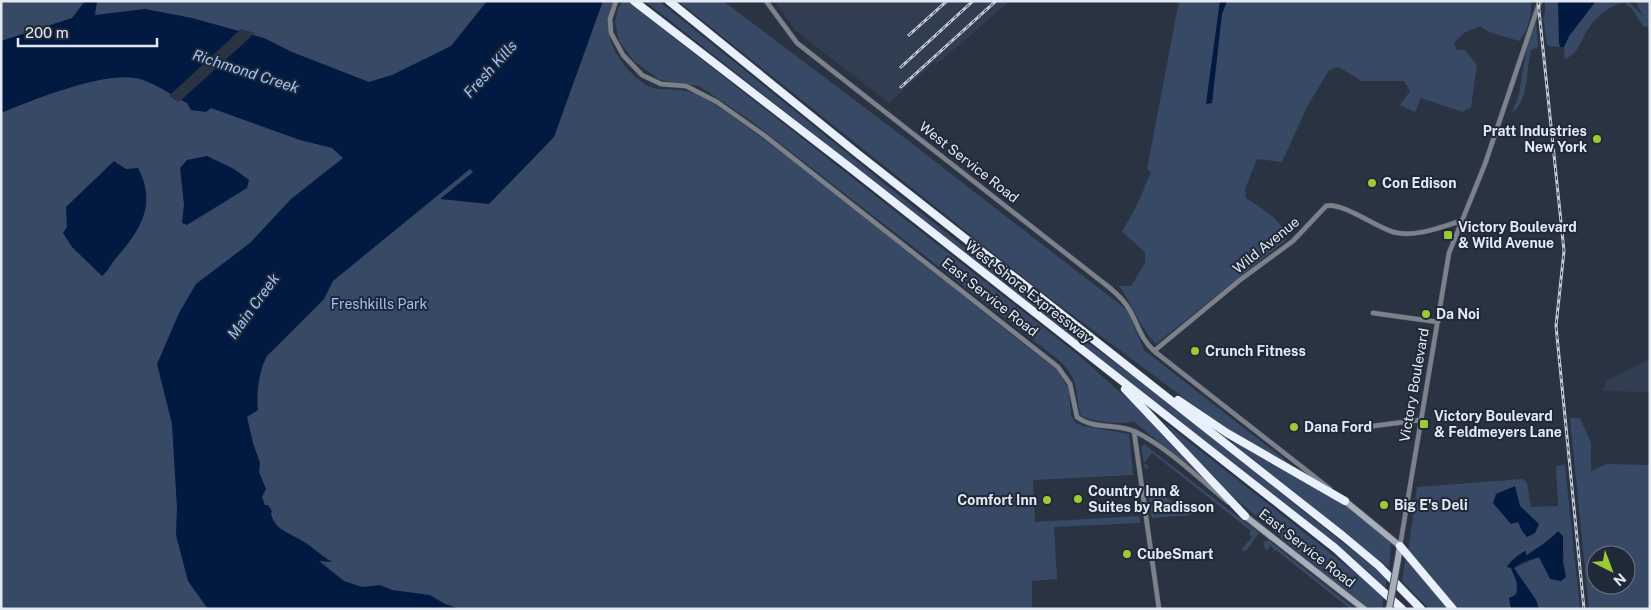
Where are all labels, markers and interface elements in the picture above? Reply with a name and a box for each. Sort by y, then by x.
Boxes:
scale bar [18,15,156,47]
text: 200 m [25,24,69,41]
water label: Fresh Kills [460,37,520,101]
water label: Richmond Creek [191,46,302,96]
street label: West Service Road [916,118,1022,206]
place label: Pratt Industries New York [1483,123,1587,155]
marker: Pratt Industries New York [1591,133,1603,145]
place label: Con Edison [1382,175,1456,191]
marker: Con Edison [1366,177,1378,189]
street label: Wild Avenue [1230,213,1302,277]
place label: Victory Boulevard & Wild Avenue [1458,219,1577,251]
marker: Victory Boulevard & Wild Avenue [1442,229,1454,241]
street label: West Shore Expressway [963,238,1096,347]
street label: East Service Road [939,255,1041,339]
water label: Main Creek [224,269,283,342]
park label: Freshkills Park [331,296,427,312]
place label: Da Noi [1436,306,1480,322]
marker: Da Noi [1420,308,1432,320]
street label: Victory Boulevard [1396,327,1432,443]
place label: Crunch Fitness [1205,343,1306,359]
marker: Crunch Fitness [1189,345,1201,357]
place label: Victory Boulevard & Feldmeyers Lane [1434,408,1562,440]
marker: Victory Boulevard & Feldmeyers Lane [1418,418,1430,430]
place label: Dana Ford [1304,419,1372,435]
marker: Dana Ford [1288,421,1300,433]
place label: Country Inn & Suites by Radisson [1088,483,1214,515]
place label: Comfort Inn [957,492,1037,508]
marker: Country Inn & Suites by Radisson [1072,493,1084,505]
marker: Comfort Inn [1041,494,1053,506]
place label: Big E's Deli [1394,497,1468,513]
marker: Big E's Deli [1378,499,1390,511]
street label: East Service Road [1256,506,1358,590]
north arrow [1586,545,1636,595]
place label: CubeSmart [1137,546,1214,562]
marker: CubeSmart [1121,548,1133,560]
text: N [1610,570,1629,589]

